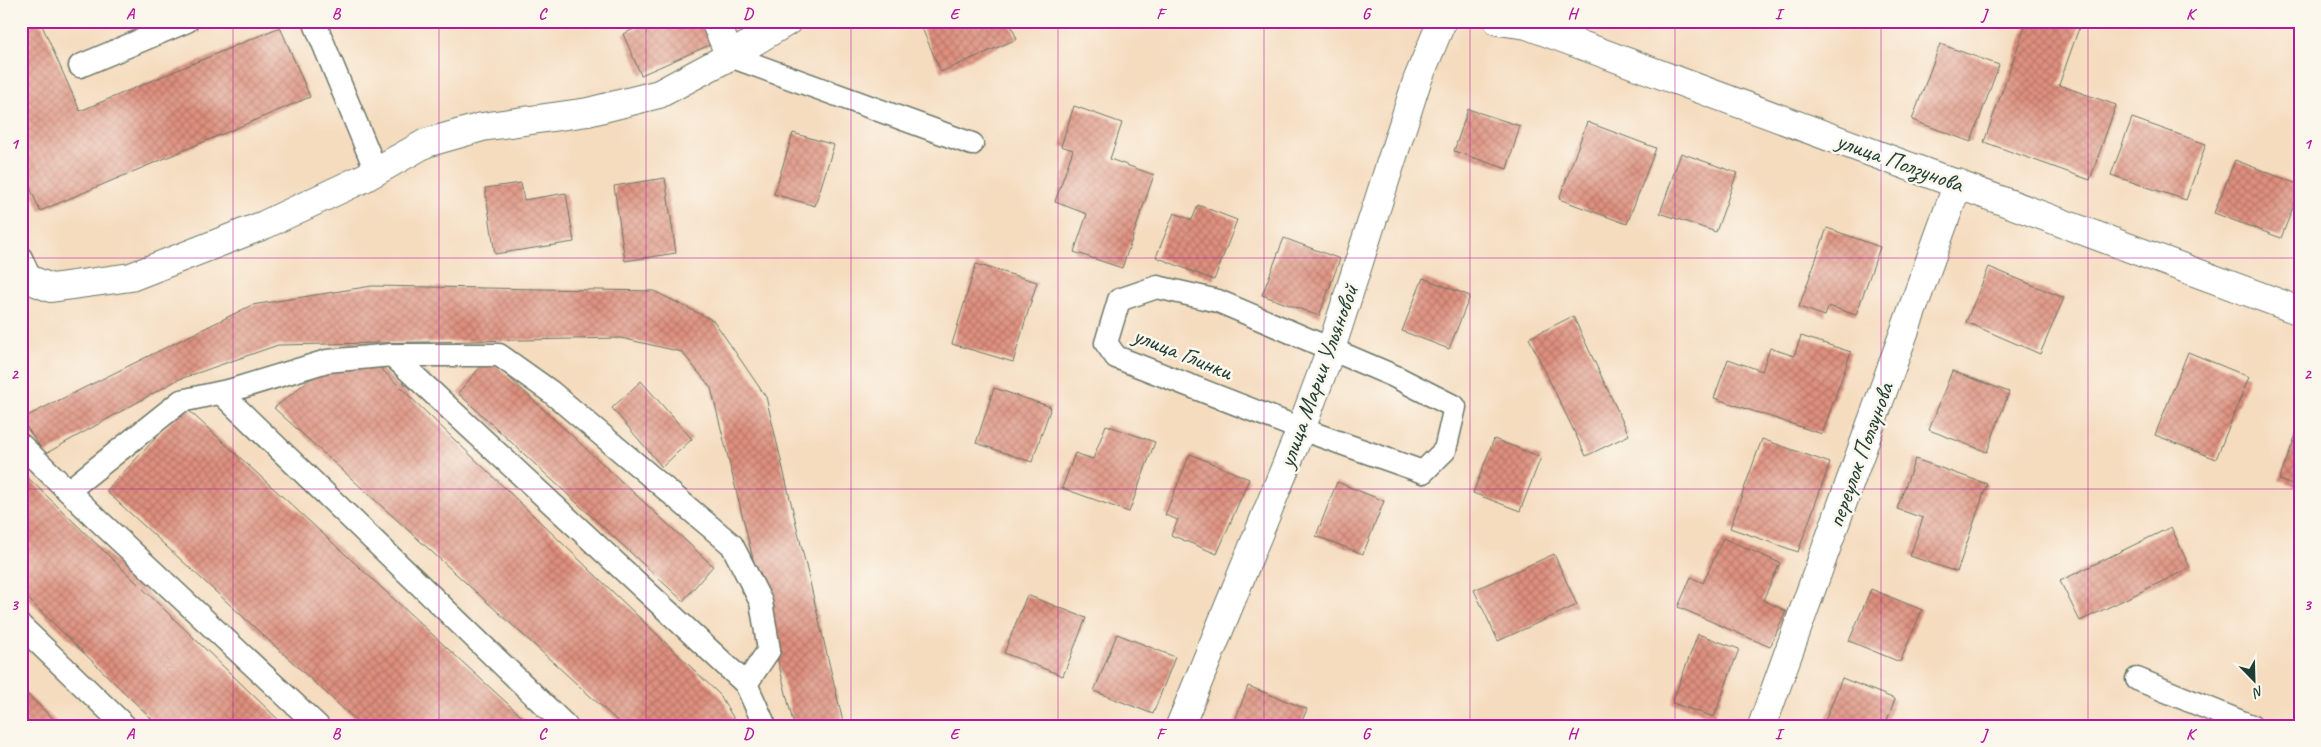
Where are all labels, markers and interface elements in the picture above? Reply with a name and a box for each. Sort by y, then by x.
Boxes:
text: A [126,4,136,24]
text: B [332,4,342,24]
text: C [538,4,548,24]
text: D [743,4,754,24]
text: E [950,4,961,24]
text: F [1156,4,1167,24]
text: G [1362,4,1372,24]
text: H [1567,4,1579,24]
text: I [1775,4,1785,24]
text: J [1980,4,1989,24]
text: K [2186,4,2198,24]
street label: улица Ползунова [1830,125,1969,200]
text: 1 [10,134,19,154]
text: 1 [2303,134,2312,154]
street label: улица Марии Ульяновой [1270,278,1366,474]
street label: улица Глинки [1127,319,1238,387]
text: 2 [10,364,19,384]
text: 2 [2303,364,2312,384]
street label: переулок Ползунова [1820,377,1901,531]
text: 3 [10,595,19,615]
text: 3 [2303,595,2312,615]
north arrow [2228,654,2278,704]
text: N [2249,682,2266,702]
text: A [126,724,136,744]
text: B [332,724,342,744]
text: C [538,724,548,744]
text: D [743,724,754,744]
text: E [950,724,961,744]
text: F [1156,724,1167,744]
text: G [1362,724,1372,744]
text: H [1567,724,1579,744]
text: I [1775,724,1785,744]
text: J [1980,724,1989,744]
text: K [2186,724,2198,744]

